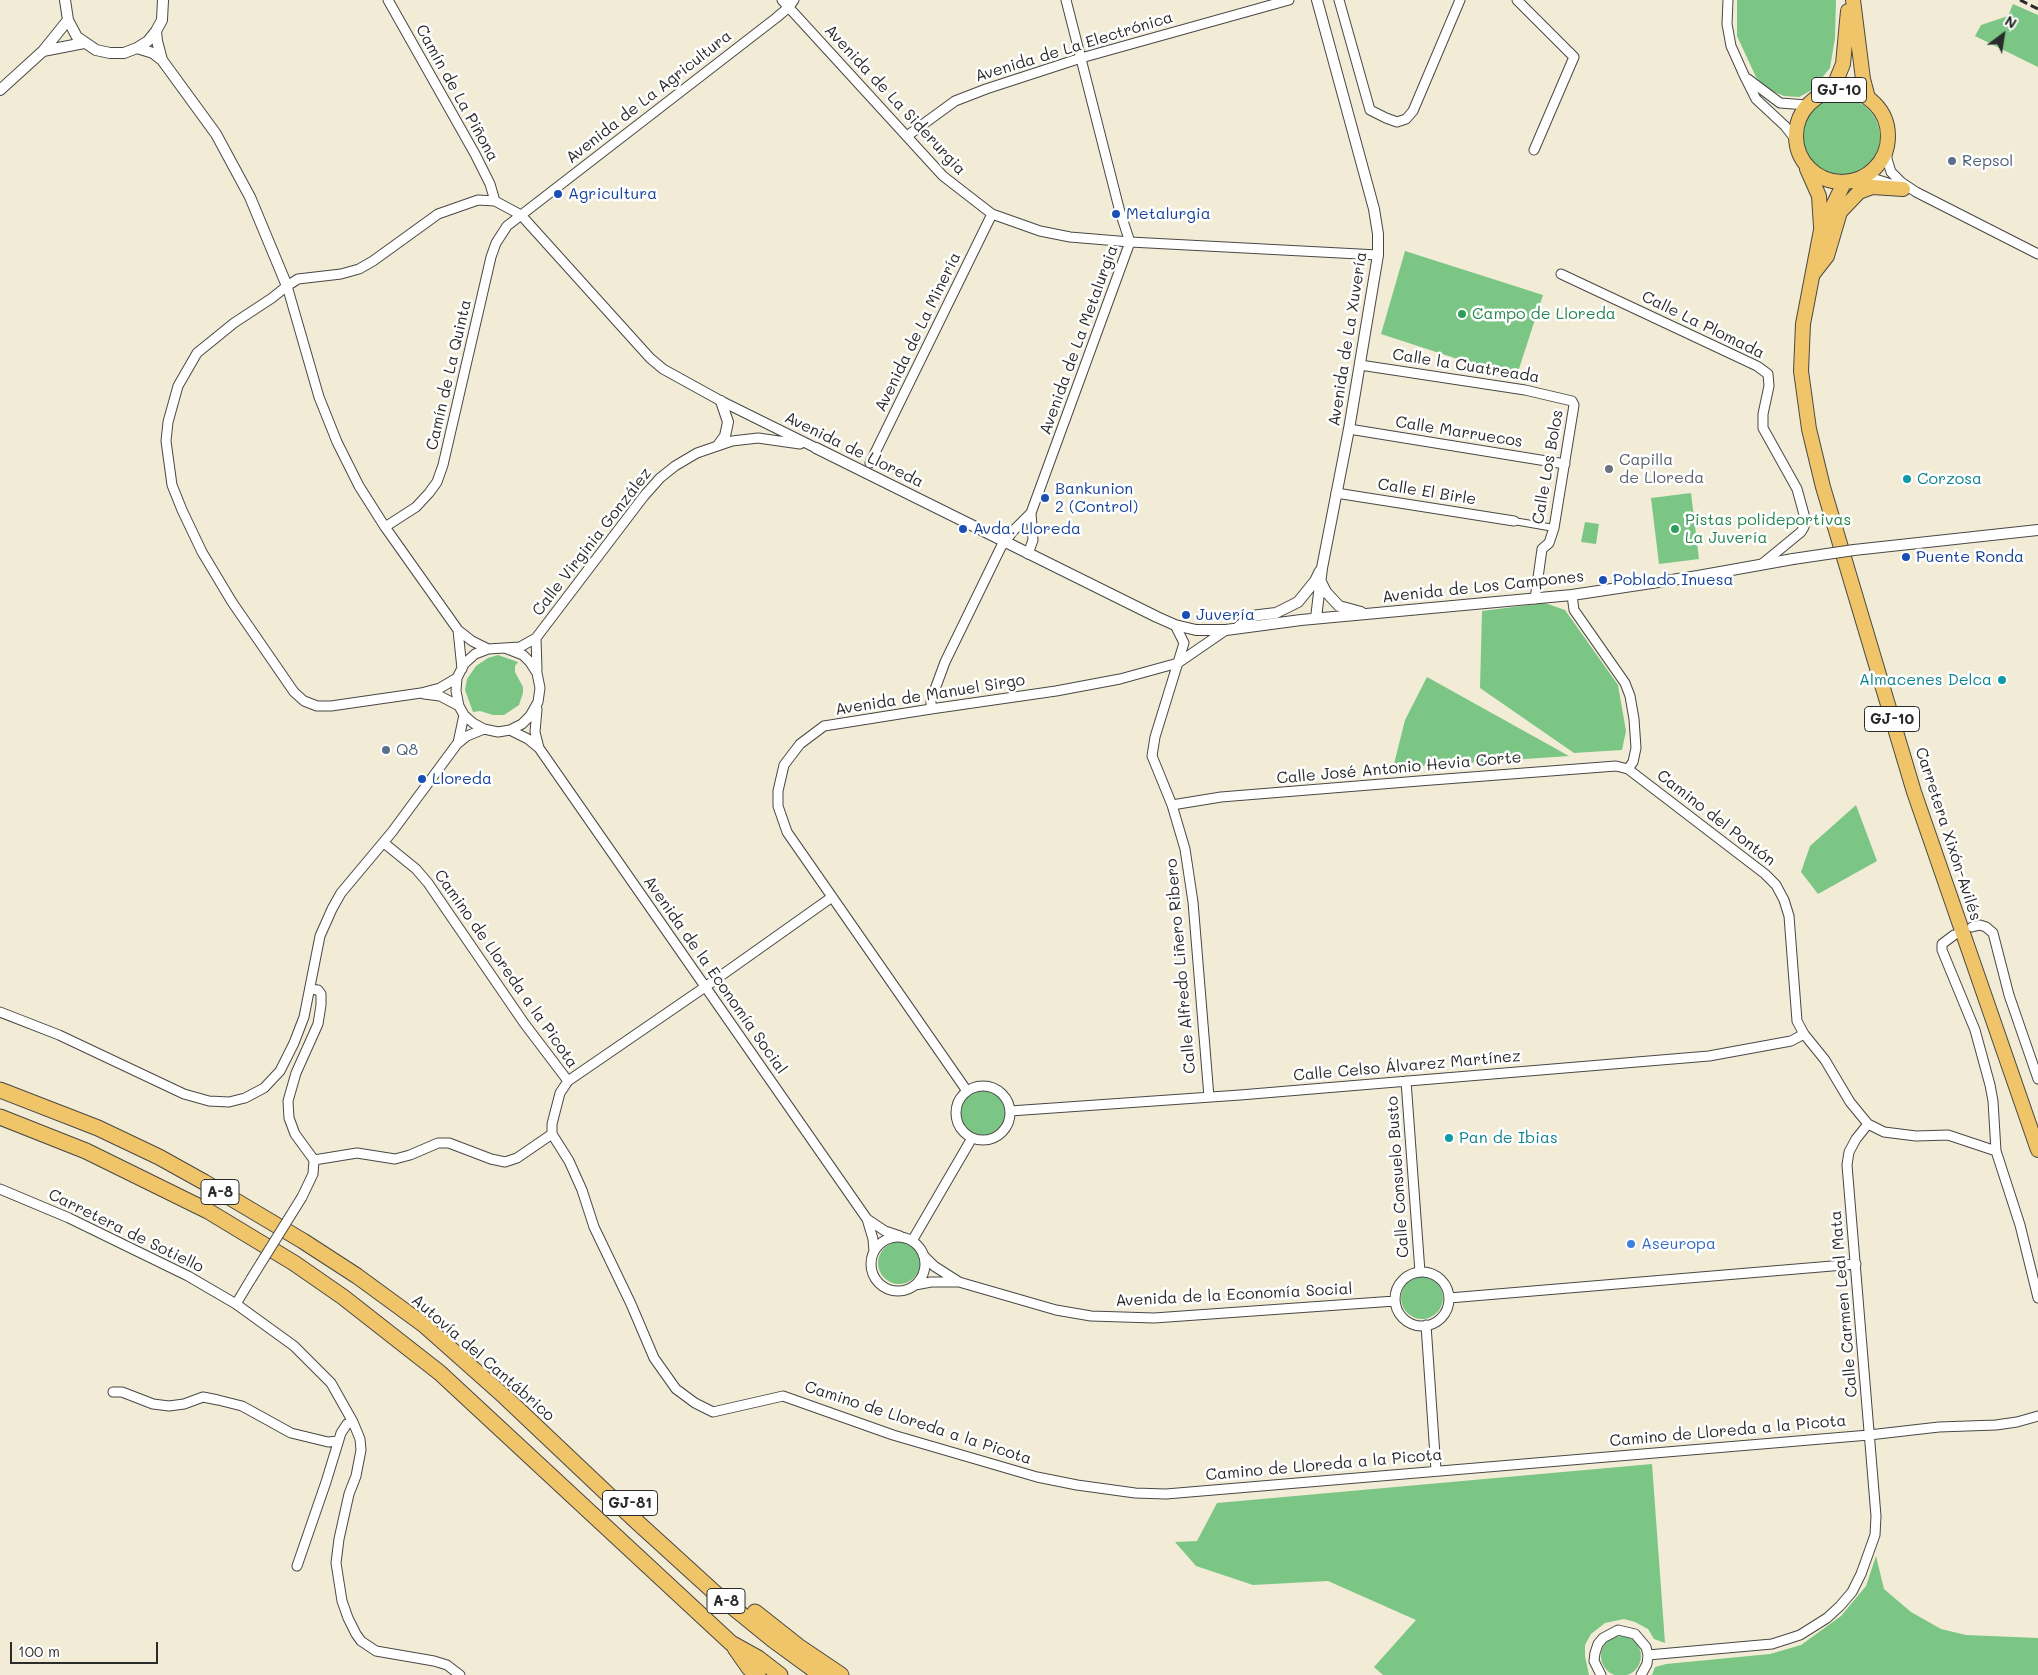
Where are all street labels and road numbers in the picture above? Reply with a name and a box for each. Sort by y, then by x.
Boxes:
street label: Avenida de La Electrónica [973,8,1175,86]
street label: Camín de La Piñona [411,21,503,165]
street label: Avenida de La Siderurgia [820,21,970,179]
street label: Avenida de La Agricultura [562,26,736,168]
road number: GJ-10 [1812,78,1866,102]
street label: Avenida de La Metalurgia [1036,243,1122,437]
street label: Avenida de La Minería [871,249,965,415]
street label: Avenida de La Xuvería [1325,250,1371,428]
street label: Calle La Plomada [1639,287,1767,363]
street label: Camín de La Quinta [422,298,476,452]
street label: Calle la Cuatreada [1391,345,1541,387]
street label: Avenida de Lloreda [781,408,927,492]
street label: Calle Los Bolos [1528,408,1568,526]
street label: Calle Marruecos [1394,412,1524,452]
street label: Calle Virginia González [528,464,656,620]
street label: Calle El Birle [1376,475,1478,509]
street label: Avenida de Los Campones [1381,567,1585,607]
street label: Avenida de Manuel Sirgo [834,670,1026,720]
road number: GJ-10 [1864,706,1920,732]
street label: Carretera Xixón-Avilés [1911,745,1985,923]
street label: Calle José Antonio Hevia Corte [1276,748,1522,788]
street label: Camino del Pontón [1653,766,1779,870]
street label: Calle Alfredo Liñero Ribero [1162,858,1200,1074]
street label: Camino de Lloreda a la Picota [430,866,582,1072]
street label: Avenida de la Economía Social [639,872,791,1078]
street label: Calle Celso Álvarez Martínez [1293,1046,1521,1086]
street label: Calle Consuelo Busto [1383,1095,1413,1259]
road number: A-8 [201,1180,239,1204]
street label: Carretera de Sotiello [45,1185,207,1277]
street label: Calle Carmen Leal Mata [1826,1210,1862,1398]
street label: Avenida de la Economía Social [1115,1279,1353,1311]
street label: Autovía del Cantábrico [407,1291,559,1425]
street label: Camino de Lloreda a la Picota [802,1377,1034,1469]
street label: Camino de Lloreda a la Picota [1609,1411,1847,1451]
street label: Camino de Lloreda a la Picota [1205,1445,1443,1485]
road number: GJ-81 [602,1490,658,1516]
road number: A-8 [707,1588,745,1614]

